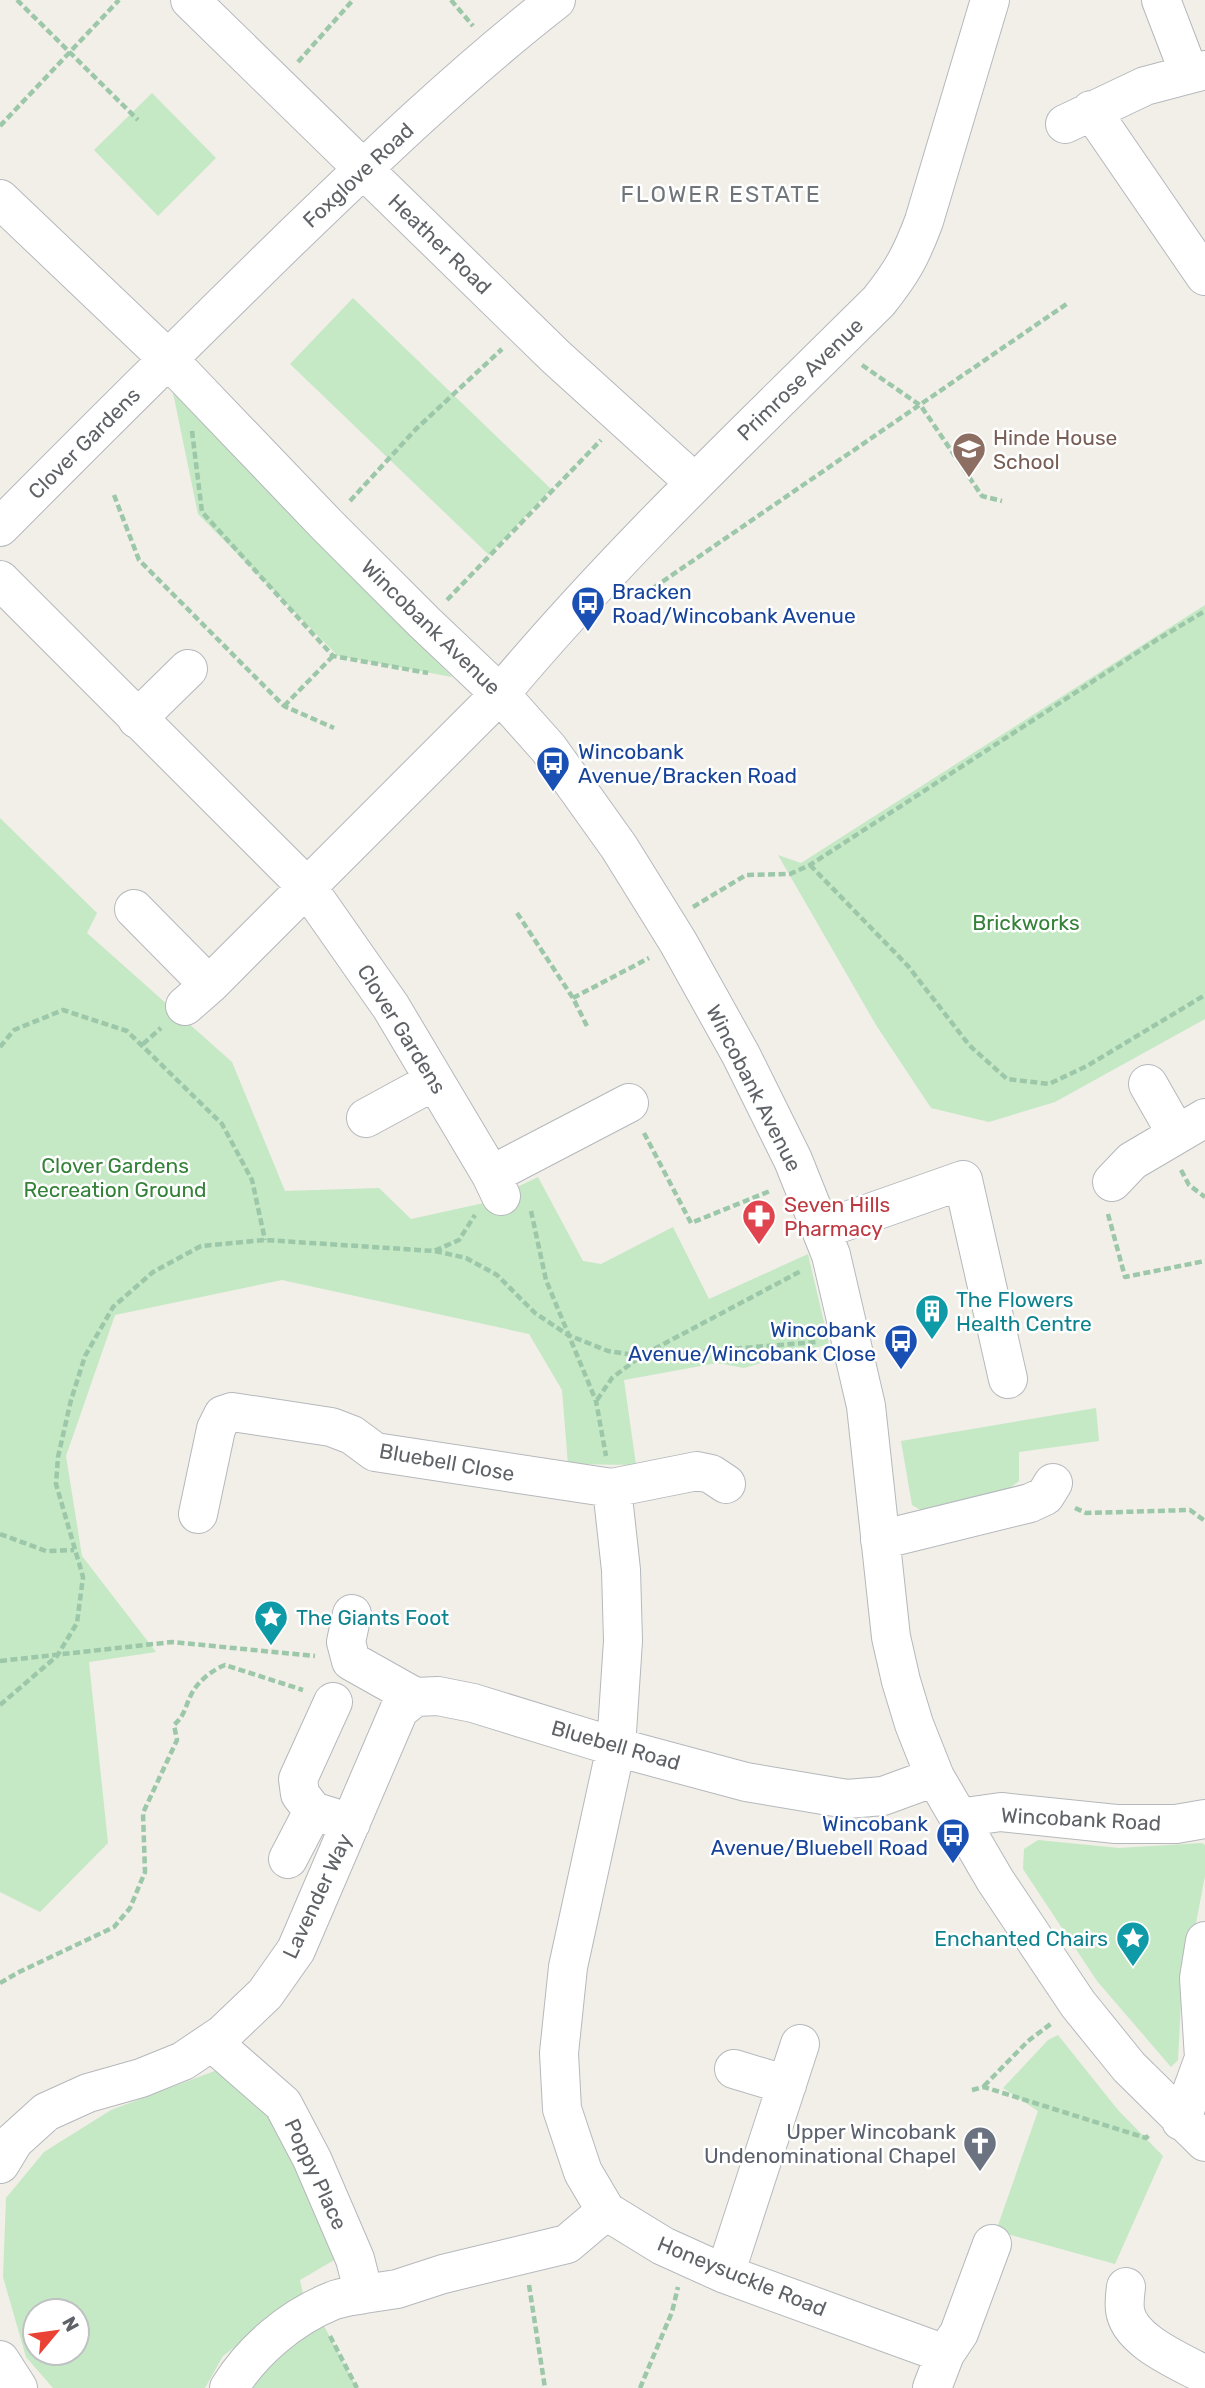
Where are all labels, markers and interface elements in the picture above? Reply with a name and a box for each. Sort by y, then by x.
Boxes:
street label: Foxglove Road [298,117,418,233]
district label: FLOWER ESTATE [620,180,822,208]
street label: Heather Road [383,189,497,299]
street label: Primrose Avenue [732,312,868,446]
street label: Clover Gardens [23,382,145,504]
place label: Hinde House School [993,425,1117,474]
school or university icon: Hinde House School [950,430,988,479]
street label: Wincobank Avenue [356,554,506,700]
place label: Bracken Road/Wincobank Avenue [612,579,856,628]
bus stop icon: Bracken Road/Wincobank Avenue [569,584,607,633]
place label: Wincobank Avenue/Bracken Road [578,739,797,788]
bus stop icon: Wincobank Avenue/Bracken Road [534,744,572,793]
park label: Brickworks [972,910,1080,935]
street label: Clover Gardens [352,960,452,1098]
street label: Wincobank Avenue [701,1000,807,1176]
park label: Clover Gardens Recreation Ground [23,1153,207,1202]
place label: Seven Hills Pharmacy [784,1192,890,1241]
pharmacy icon: Seven Hills Pharmacy [740,1197,778,1246]
place label: The Flowers Health Centre [956,1287,1092,1336]
building icon: The Flowers Health Centre [913,1292,951,1341]
place label: Wincobank Avenue/Wincobank Close [628,1317,876,1366]
bus stop icon: Wincobank Avenue/Wincobank Close [882,1322,920,1371]
street label: Bluebell Close [377,1438,517,1486]
place icon: The Giants Foot [252,1598,290,1647]
place label: The Giants Foot [296,1605,449,1630]
street label: Bluebell Road [549,1715,683,1775]
street label: Wincobank Road [1000,1802,1162,1836]
place label: Wincobank Avenue/Bluebell Road [711,1811,928,1860]
bus stop icon: Wincobank Avenue/Bluebell Road [934,1816,972,1865]
street label: Lavender Way [277,1829,357,1962]
place icon: Enchanted Chairs [1114,1919,1152,1968]
place label: Enchanted Chairs [934,1926,1108,1951]
street label: Poppy Place [279,2114,353,2234]
place label: Upper Wincobank Undenominational Chapel [704,2119,956,2168]
church icon: Upper Wincobank Undenominational Chapel [961,2124,999,2173]
street label: Honeysuckle Road [654,2231,830,2321]
north arrow [21,2297,91,2367]
text: N [57,2312,84,2336]

